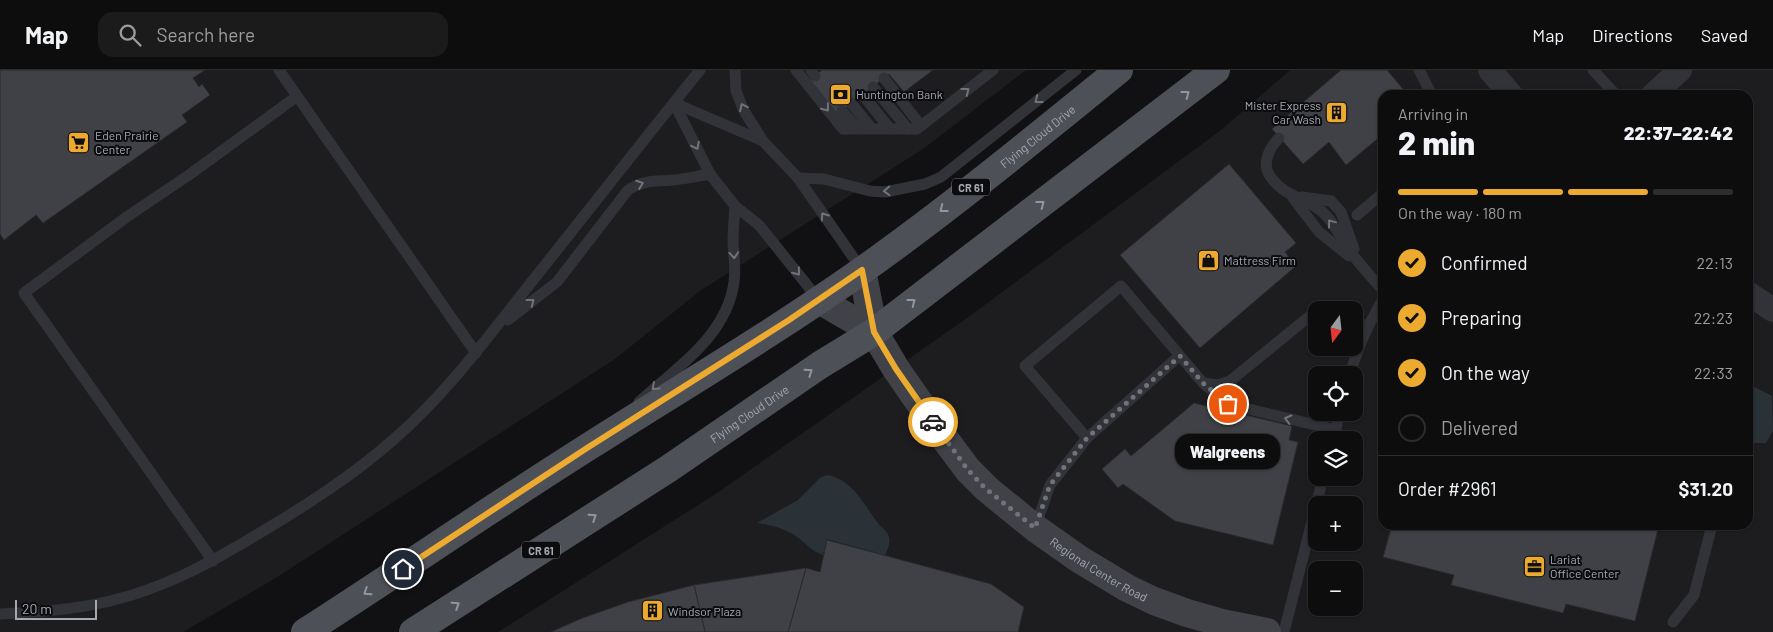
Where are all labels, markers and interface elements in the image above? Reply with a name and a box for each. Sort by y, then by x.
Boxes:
search box [98,12,448,57]
text: Map [25,20,68,49]
icon: search [116,21,144,49]
text: Search here [156,23,255,46]
text: Map [1532,24,1564,46]
text: Directions [1592,24,1673,46]
text: Saved [1701,24,1748,46]
bank icon: Huntington Bank [828,82,852,106]
place label: Huntington Bank [856,87,943,101]
one-way arrow [960,88,970,97]
one-way arrow [1180,91,1190,100]
one-way arrow [1035,95,1044,103]
place label: Mister Express Car Wash [1245,98,1321,126]
building icon: Mister Express Car Wash [1325,100,1349,124]
one-way arrow [821,102,829,111]
street label: Flying Cloud Drive [997,102,1078,171]
one-way arrow [740,104,750,113]
text: Arriving in [1398,104,1468,123]
text: 22:37–22:42 [1624,121,1733,144]
text: 2 min [1398,123,1475,161]
place label: Eden Prairie Center [95,128,159,156]
supermarket icon: Eden Prairie Center [67,130,91,154]
one-way arrow [690,141,700,150]
road number: CR 61 [952,178,990,195]
one-way arrow [635,180,644,190]
one-way arrow [883,186,890,196]
one-way arrow [1035,201,1044,209]
one-way arrow [940,203,949,211]
text: On the way · 180 m [1398,203,1522,222]
one-way arrow [821,212,830,222]
one-way arrow [1328,220,1336,229]
shop icon: Mattress Firm [1196,248,1220,272]
icon: check [1398,249,1426,277]
one-way arrow [729,251,740,259]
text: Confirmed [1441,251,1528,274]
place label: Mattress Firm [1224,253,1296,267]
text: 22:13 [1697,253,1733,272]
one-way arrow [791,266,799,275]
one-way arrow [525,299,535,308]
one-way arrow [906,300,915,308]
north arrow [1308,301,1362,356]
map controls [1308,301,1363,616]
icon: check [1398,304,1426,332]
text: Preparing [1441,306,1522,329]
text: 22:23 [1694,308,1733,327]
icon: check [1398,359,1426,387]
text: On the way [1441,361,1530,384]
text: 22:33 [1694,363,1733,382]
button: locate [1308,366,1363,421]
one-way arrow [804,369,813,379]
one-way arrow [651,381,660,390]
street label: Flying Cloud Drive [707,382,791,445]
pin [1207,383,1249,425]
icon: bag [1214,390,1242,418]
courier [908,397,958,447]
icon: car [919,408,947,436]
one-way arrow [1284,414,1293,425]
text: Delivered [1441,416,1518,439]
button: layers [1308,431,1363,486]
callout: Walgreens [1176,434,1280,469]
text: Walgreens [1190,442,1265,461]
text: Order #2961 [1398,477,1497,500]
text: $31.20 [1679,477,1733,500]
button: + [1308,496,1363,551]
one-way arrow [587,514,596,523]
street label: Regional Center Road [1047,534,1150,604]
road number: CR 61 [522,542,560,558]
pin [382,548,424,590]
place label: Lariat Office Center [1550,552,1619,580]
office icon: Lariat Office Center [1522,554,1546,578]
icon: home [389,555,417,583]
button: − [1308,561,1363,616]
one-way arrow [363,586,372,596]
scale bar [15,597,98,620]
building icon: Windsor Plaza [640,599,664,623]
text: 20 m [22,600,52,617]
one-way arrow [451,601,460,611]
place label: Windsor Plaza [668,604,741,618]

